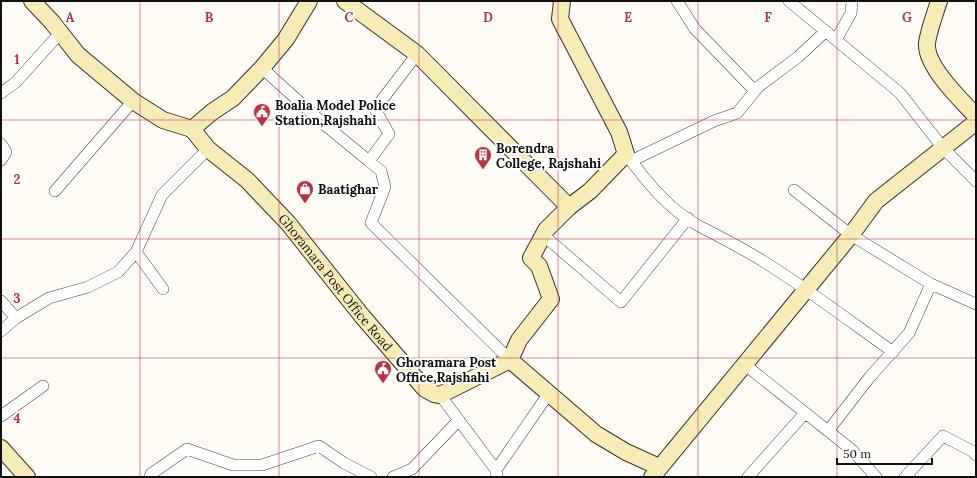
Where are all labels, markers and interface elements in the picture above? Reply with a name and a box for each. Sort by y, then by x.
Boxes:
text: A [66,9,75,26]
text: B [205,9,214,26]
text: C [345,9,354,26]
text: D [483,9,493,26]
text: E [624,9,632,26]
text: F [764,9,772,26]
text: G [902,9,912,26]
text: 1 [14,51,20,68]
place label: Boalia Model Police Station,Rajshahi [275,97,396,129]
public building icon: Boalia Model Police Station,Rajshahi [252,102,272,127]
place label: Borendra College, Rajshahi [496,140,601,172]
building icon: Borendra College, Rajshahi [473,145,493,170]
text: 2 [14,171,21,188]
shop icon: Baatighar [295,179,315,204]
place label: Baatighar [318,181,379,198]
street label: Ghoramara Post Office Road [275,210,397,354]
text: 3 [13,290,21,307]
place label: Ghoramara Post Office,Rajshahi [396,354,497,386]
public building icon: Ghoramara Post Office,Rajshahi [373,359,393,384]
text: 4 [13,410,21,427]
scale bar [837,440,932,466]
text: 50 m [843,446,871,461]

